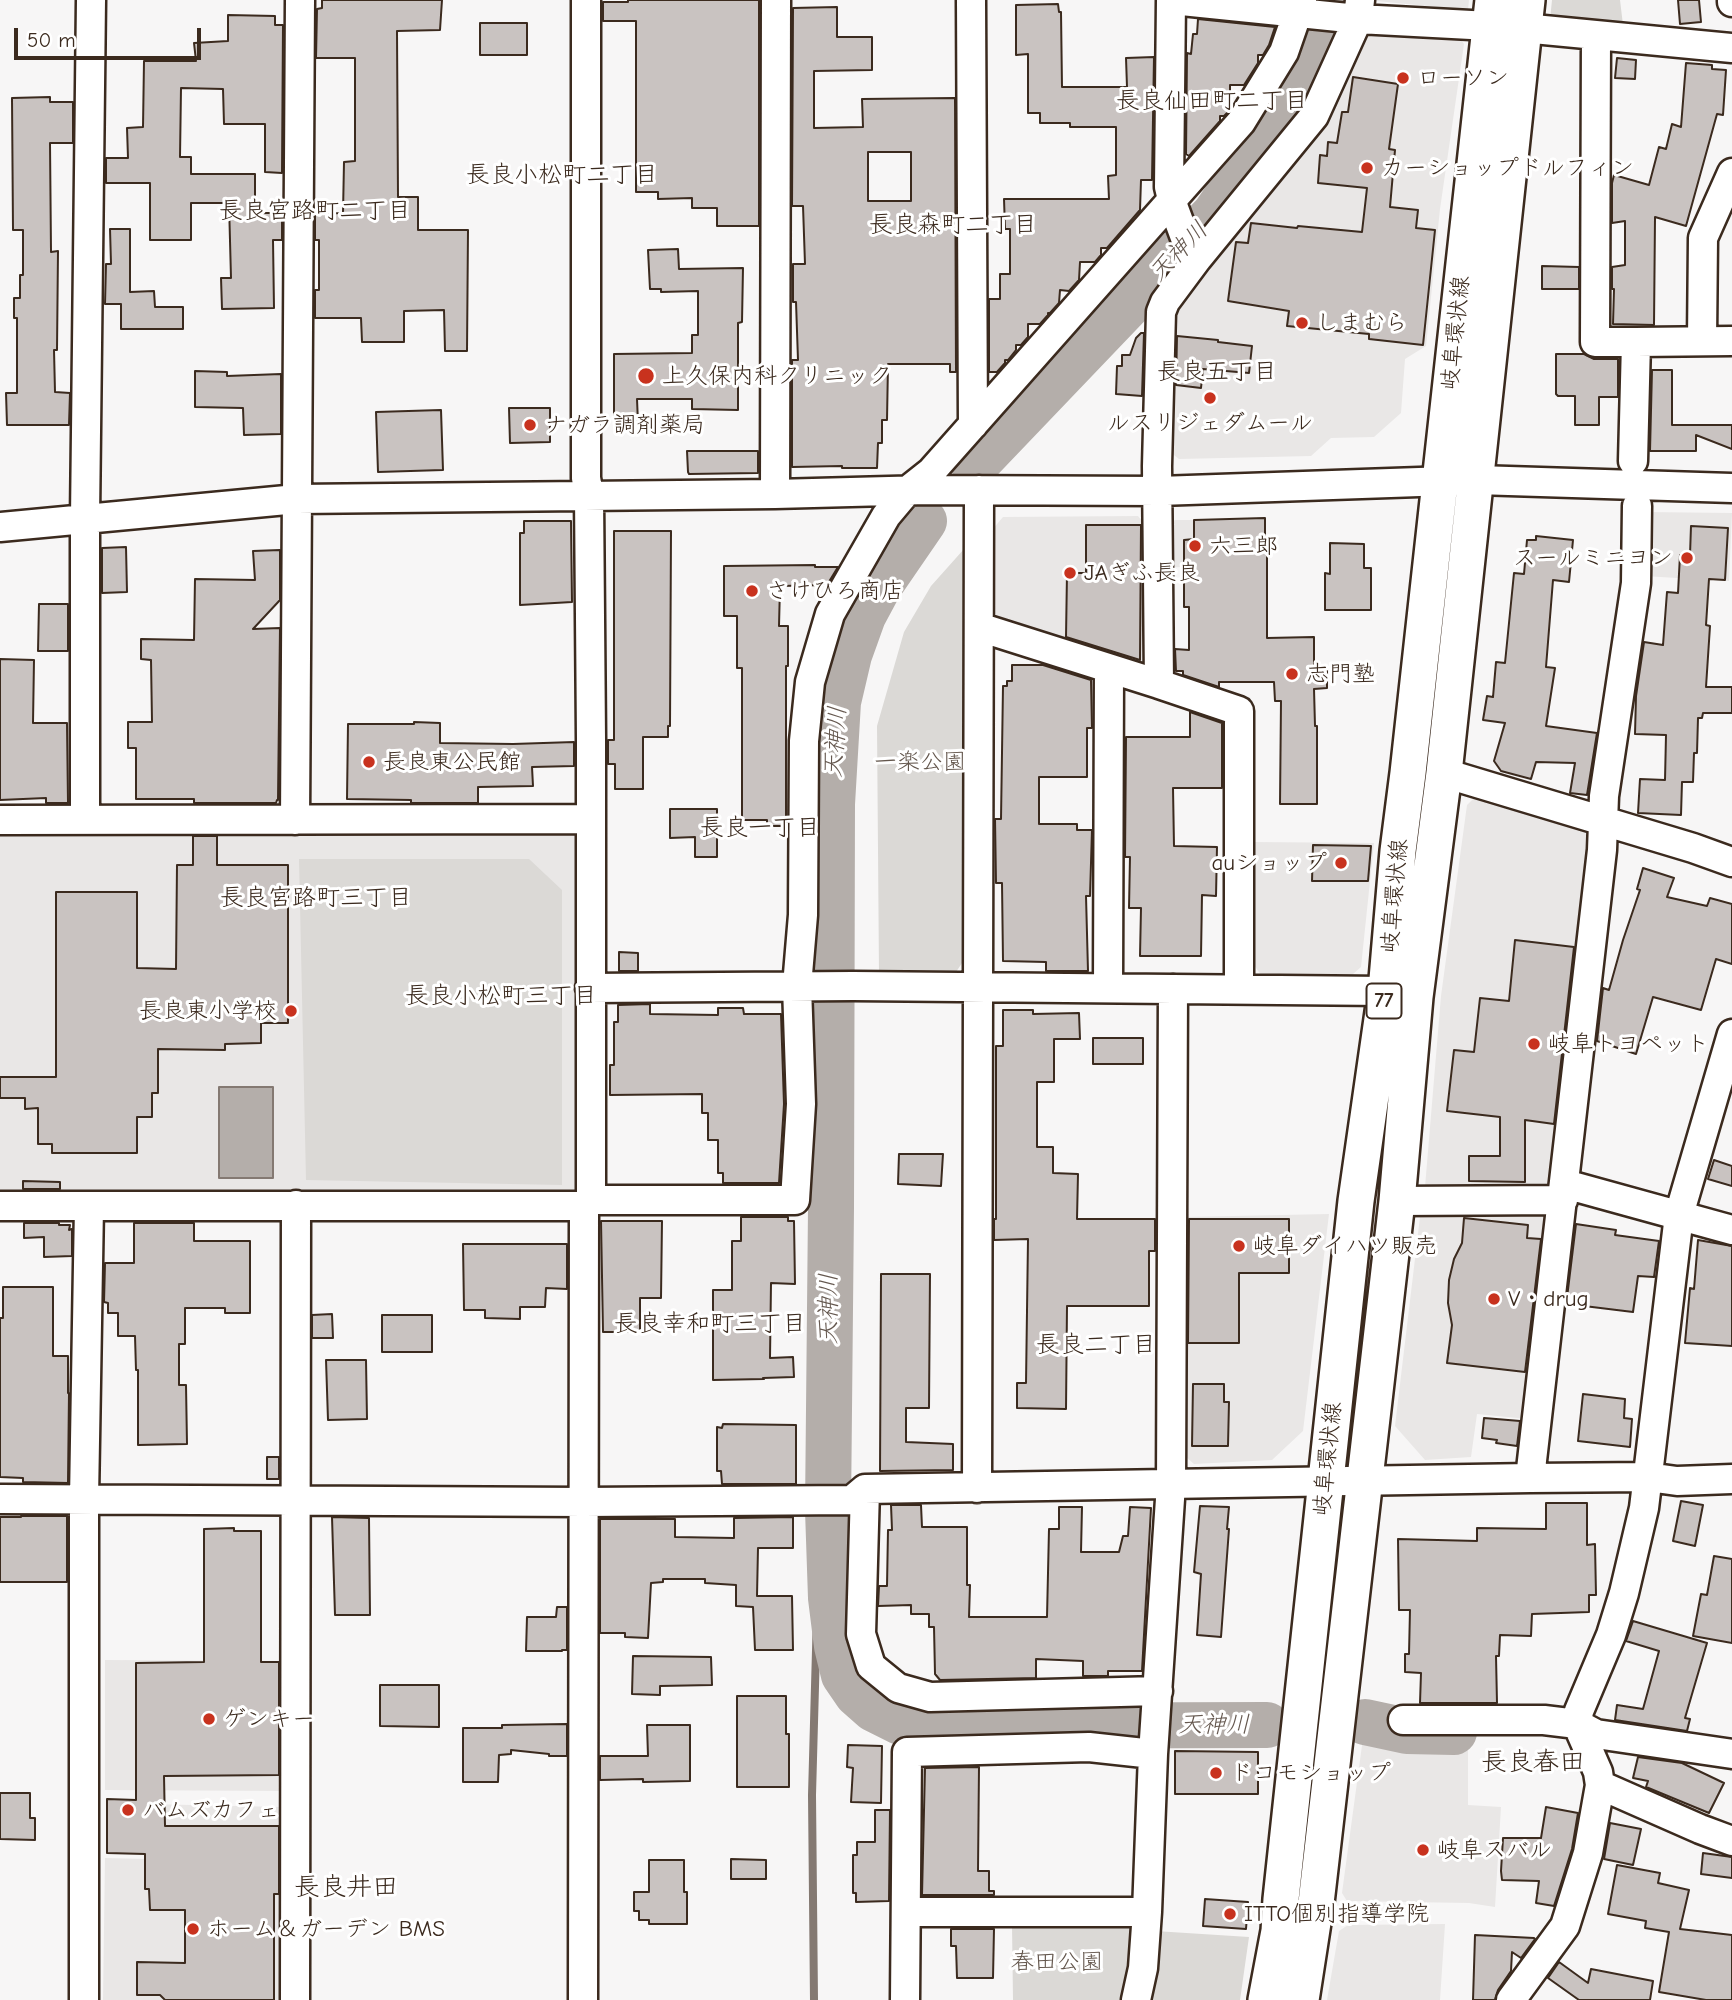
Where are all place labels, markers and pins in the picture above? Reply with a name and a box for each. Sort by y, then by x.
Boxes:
place label: ローソン [1417,64,1509,92]
marker: ローソン [1395,70,1411,86]
place label: カーショップドルフィン [1381,154,1634,182]
marker: カーショップドルフィン [1359,160,1375,176]
place label: しまむら [1316,309,1408,337]
marker: しまむら [1294,315,1310,331]
place label: 上久保内科クリニック [662,362,892,390]
marker: 上久保内科クリニック [636,366,656,386]
marker: ルスリジェダムール [1202,390,1218,406]
place label: ルスリジェダムール [1107,409,1313,437]
place label: ナガラ調剤薬局 [544,411,705,439]
marker: ナガラ調剤薬局 [522,417,538,433]
place label: 六三郎 [1209,532,1278,560]
marker: 六三郎 [1187,538,1203,554]
place label: スールミニヨン [1513,544,1673,572]
marker: スールミニヨン [1679,550,1695,566]
place label: JAぎふ長良 [1084,559,1200,587]
marker: JAぎふ長良 [1062,565,1078,581]
place label: さけひろ商店 [766,577,904,605]
marker: さけひろ商店 [744,583,760,599]
place label: 志門塾 [1306,660,1375,688]
marker: 志門塾 [1284,666,1300,682]
place label: 長良東公民館 [383,748,521,776]
marker: 長良東公民館 [361,754,377,770]
place label: auショップ [1211,849,1327,877]
marker: auショップ [1333,855,1349,871]
place label: 長良東小学校 [139,997,277,1025]
marker: 長良東小学校 [283,1003,299,1019]
place label: 岐阜トヨペット [1548,1030,1709,1058]
marker: 岐阜トヨペット [1526,1036,1542,1052]
place label: 岐阜ダイハツ販売 [1253,1232,1437,1260]
marker: 岐阜ダイハツ販売 [1231,1238,1247,1254]
place label: V・drug [1508,1285,1589,1313]
marker: V・drug [1486,1291,1502,1307]
place label: ゲンキー [223,1705,315,1733]
marker: ゲンキー [201,1711,217,1727]
place label: ドコモショップ [1230,1759,1391,1787]
marker: ドコモショップ [1208,1765,1224,1781]
place label: バムズカフェ [142,1796,280,1824]
marker: バムズカフェ [120,1802,136,1818]
place label: 岐阜スバル [1437,1836,1552,1864]
marker: 岐阜スバル [1415,1842,1431,1858]
place label: ITTO個別指導学院 [1244,1900,1429,1928]
marker: ITTO個別指導学院 [1222,1906,1238,1922]
place label: ホーム＆ガーデン BMS [207,1915,445,1943]
marker: ホーム＆ガーデン BMS [185,1921,201,1937]

